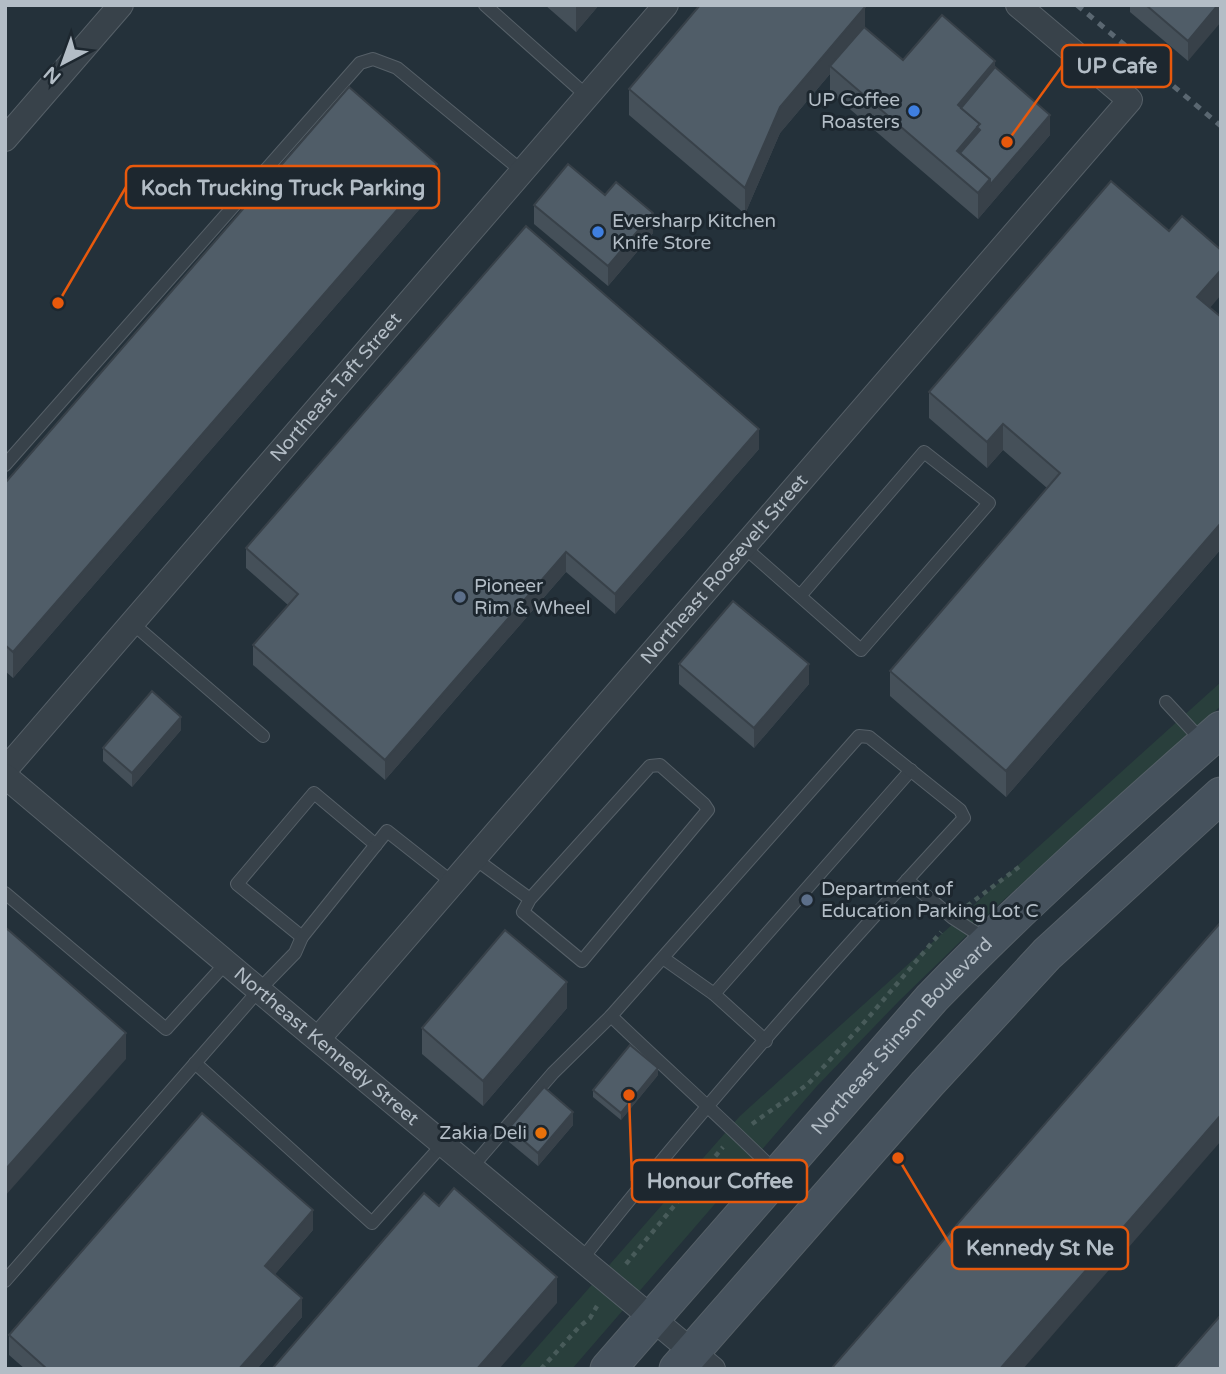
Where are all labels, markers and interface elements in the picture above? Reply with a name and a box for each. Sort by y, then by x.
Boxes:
north arrow [28,28,98,98]
callout: UP Cafe [1062,45,1171,87]
text: UP Cafe [1077,54,1158,79]
text: N [40,62,65,88]
place label: UP Coffee Roasters [808,89,900,133]
marker: UP Coffee Roasters [906,103,922,119]
callout: Koch Trucking Truck Parking [126,166,439,208]
text: Koch Trucking Truck Parking [141,176,425,201]
place label: Eversharp Kitchen Knife Store [612,210,776,254]
marker: Eversharp Kitchen Knife Store [590,224,606,240]
street label: Northeast Taft Street [266,308,406,466]
street label: Northeast Roosevelt Street [636,470,812,669]
place label: Pioneer Rim & Wheel [474,575,591,619]
marker: Pioneer Rim & Wheel [452,589,468,605]
place label: Department of Education Parking Lot C [821,878,1039,922]
marker: Department of Education Parking Lot C [799,892,815,908]
street label: Northeast Stinson Boulevard [807,933,997,1139]
street label: Northeast Kennedy Street [229,963,423,1130]
place label: Zakia Deli [439,1122,527,1144]
marker: Zakia Deli [533,1125,549,1141]
callout: Honour Coffee [632,1160,807,1202]
text: Honour Coffee [647,1169,793,1194]
callout: Kennedy St Ne [952,1227,1128,1269]
text: Kennedy St Ne [966,1236,1114,1261]

